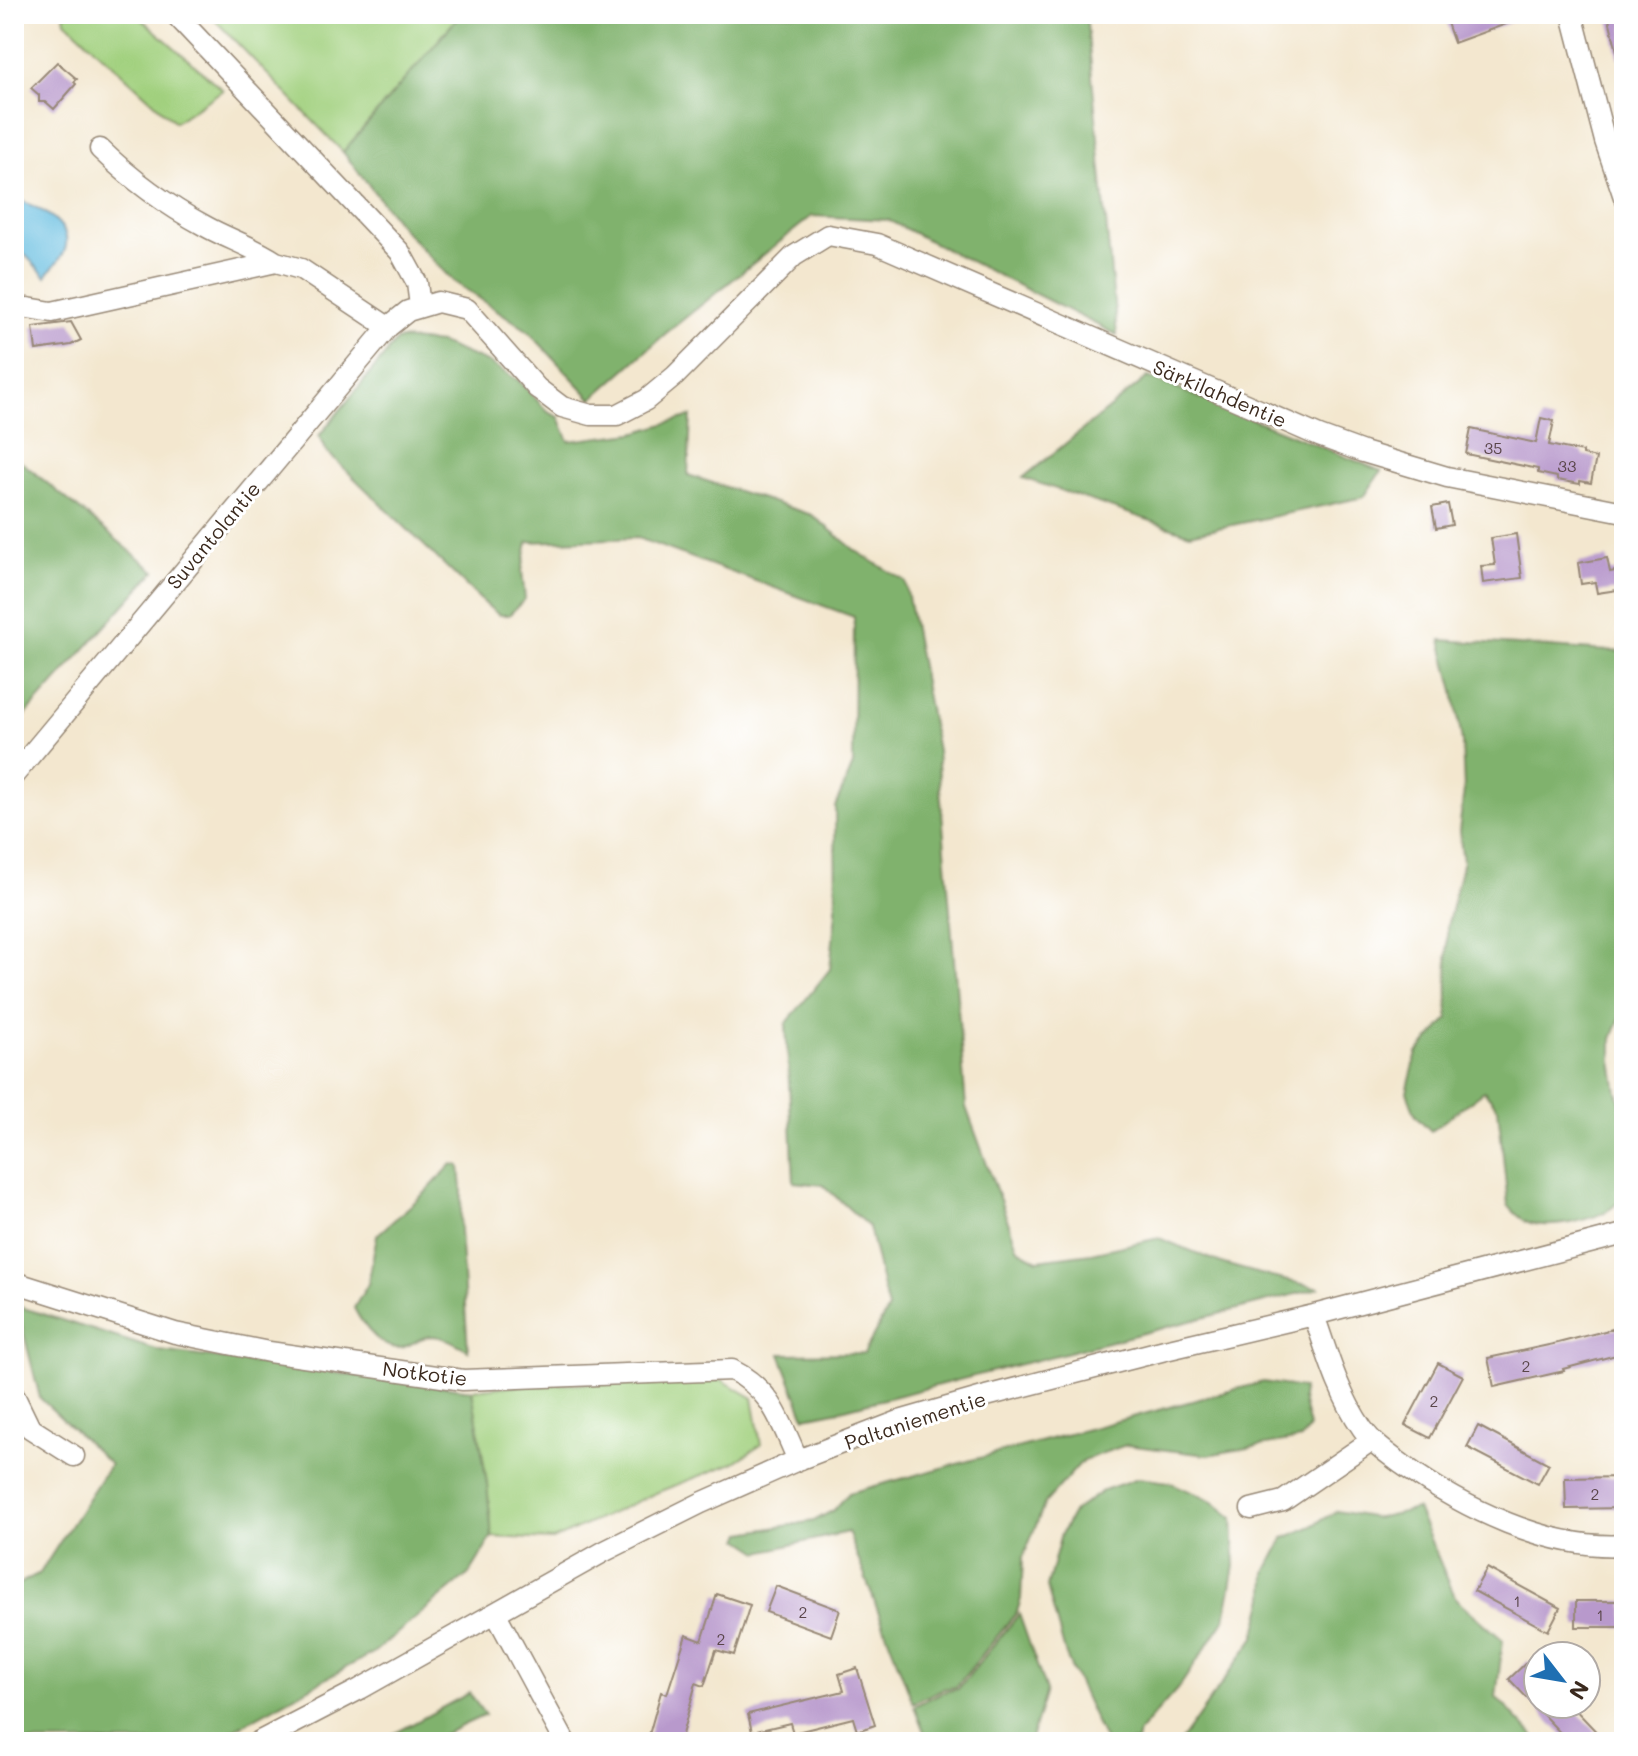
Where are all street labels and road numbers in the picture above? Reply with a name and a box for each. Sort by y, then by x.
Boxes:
street label: Särkilahdentie [1149,353,1291,433]
street label: Suvantolantie [160,476,266,594]
street label: Notkotie [381,1355,469,1391]
street label: Paltaniementie [841,1385,989,1455]

